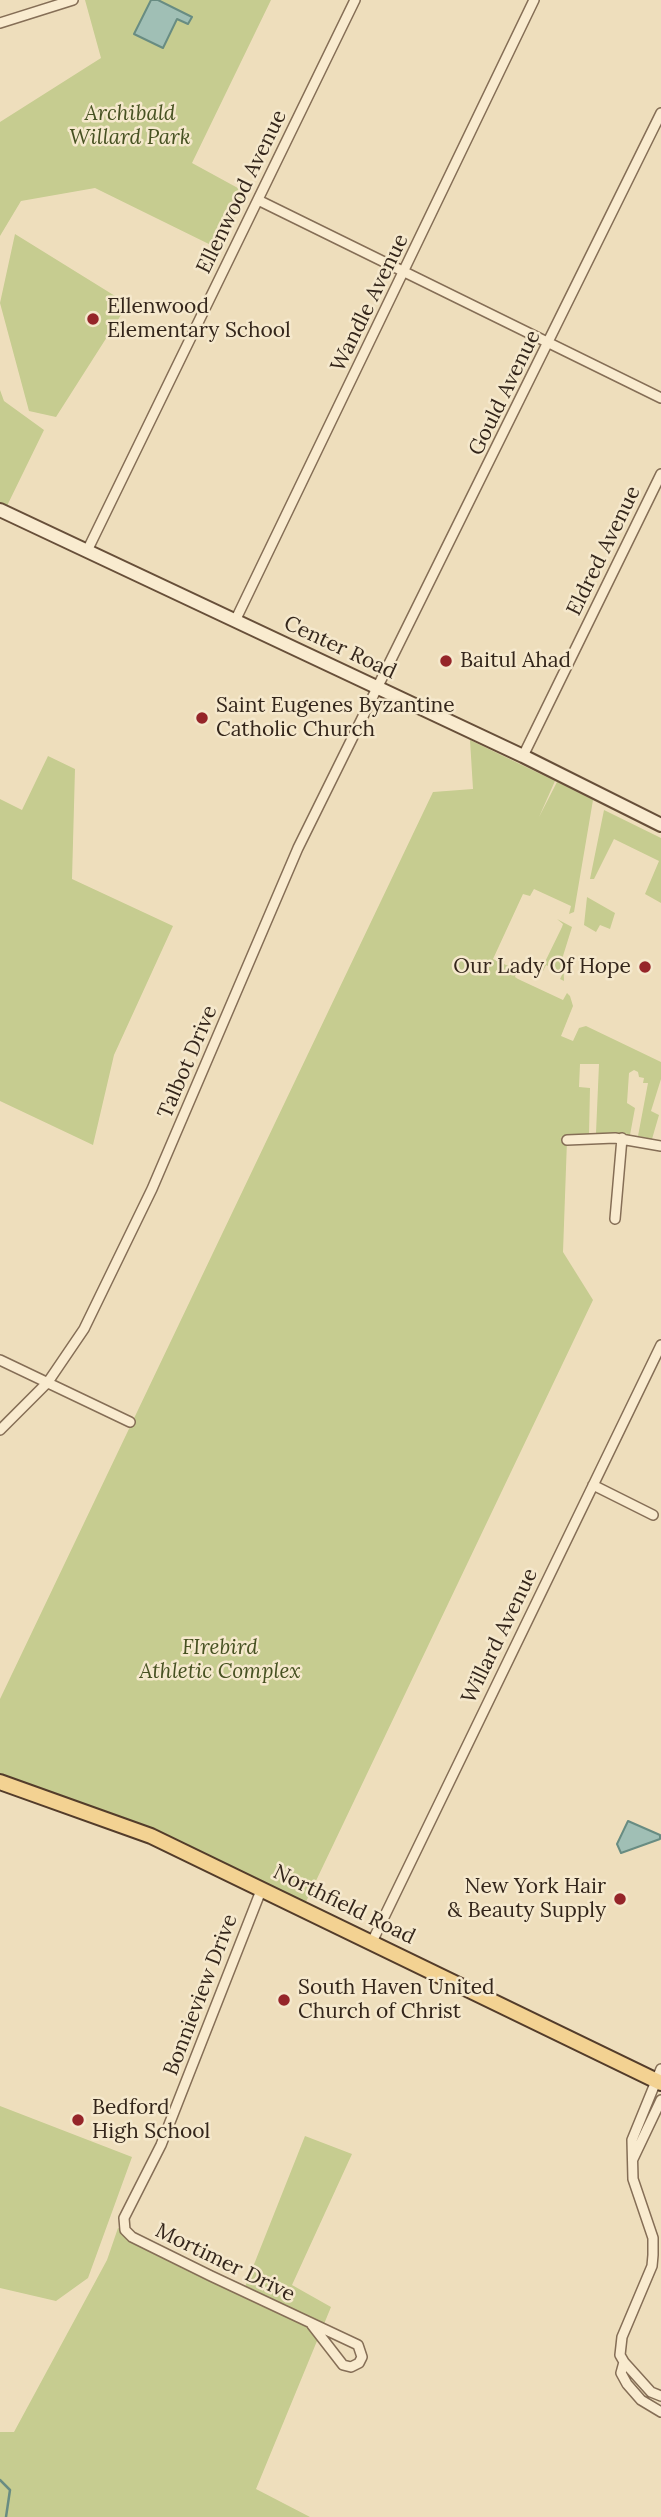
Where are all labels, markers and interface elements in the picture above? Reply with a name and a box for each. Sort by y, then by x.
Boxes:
park label: Archibald Willard Park [69,101,191,151]
street label: Ellenwood Avenue [191,106,293,278]
street label: Wandle Avenue [326,230,414,376]
place label: Ellenwood Elementary School [107,294,291,344]
marker: Ellenwood Elementary School [85,311,101,327]
street label: Gould Avenue [464,326,546,460]
street label: Eldred Avenue [562,482,646,620]
street label: Center Road [280,611,400,685]
place label: Baitul Ahad [460,648,571,674]
marker: Baitul Ahad [438,653,454,669]
place label: Saint Eugenes Byzantine Catholic Church [216,693,455,743]
marker: Saint Eugenes Byzantine Catholic Church [194,710,210,726]
place label: Our Lady Of Hope [453,954,631,980]
marker: Our Lady Of Hope [637,959,653,975]
street label: Talbot Drive [153,1002,223,1122]
street label: Willard Avenue [456,1564,544,1708]
park label: FIrebird Athletic Complex [139,1635,301,1685]
street label: Northfield Road [269,1860,419,1950]
place label: New York Hair & Beauty Supply [447,1874,606,1924]
marker: New York Hair & Beauty Supply [612,1891,628,1907]
street label: Bonnieview Drive [159,1911,243,2079]
place label: South Haven United Church of Christ [298,1975,495,2025]
marker: South Haven United Church of Christ [276,1992,292,2008]
place label: Bedford High School [92,2095,210,2145]
marker: Bedford High School [70,2112,86,2128]
street label: Mortimer Drive [151,2218,299,2308]

